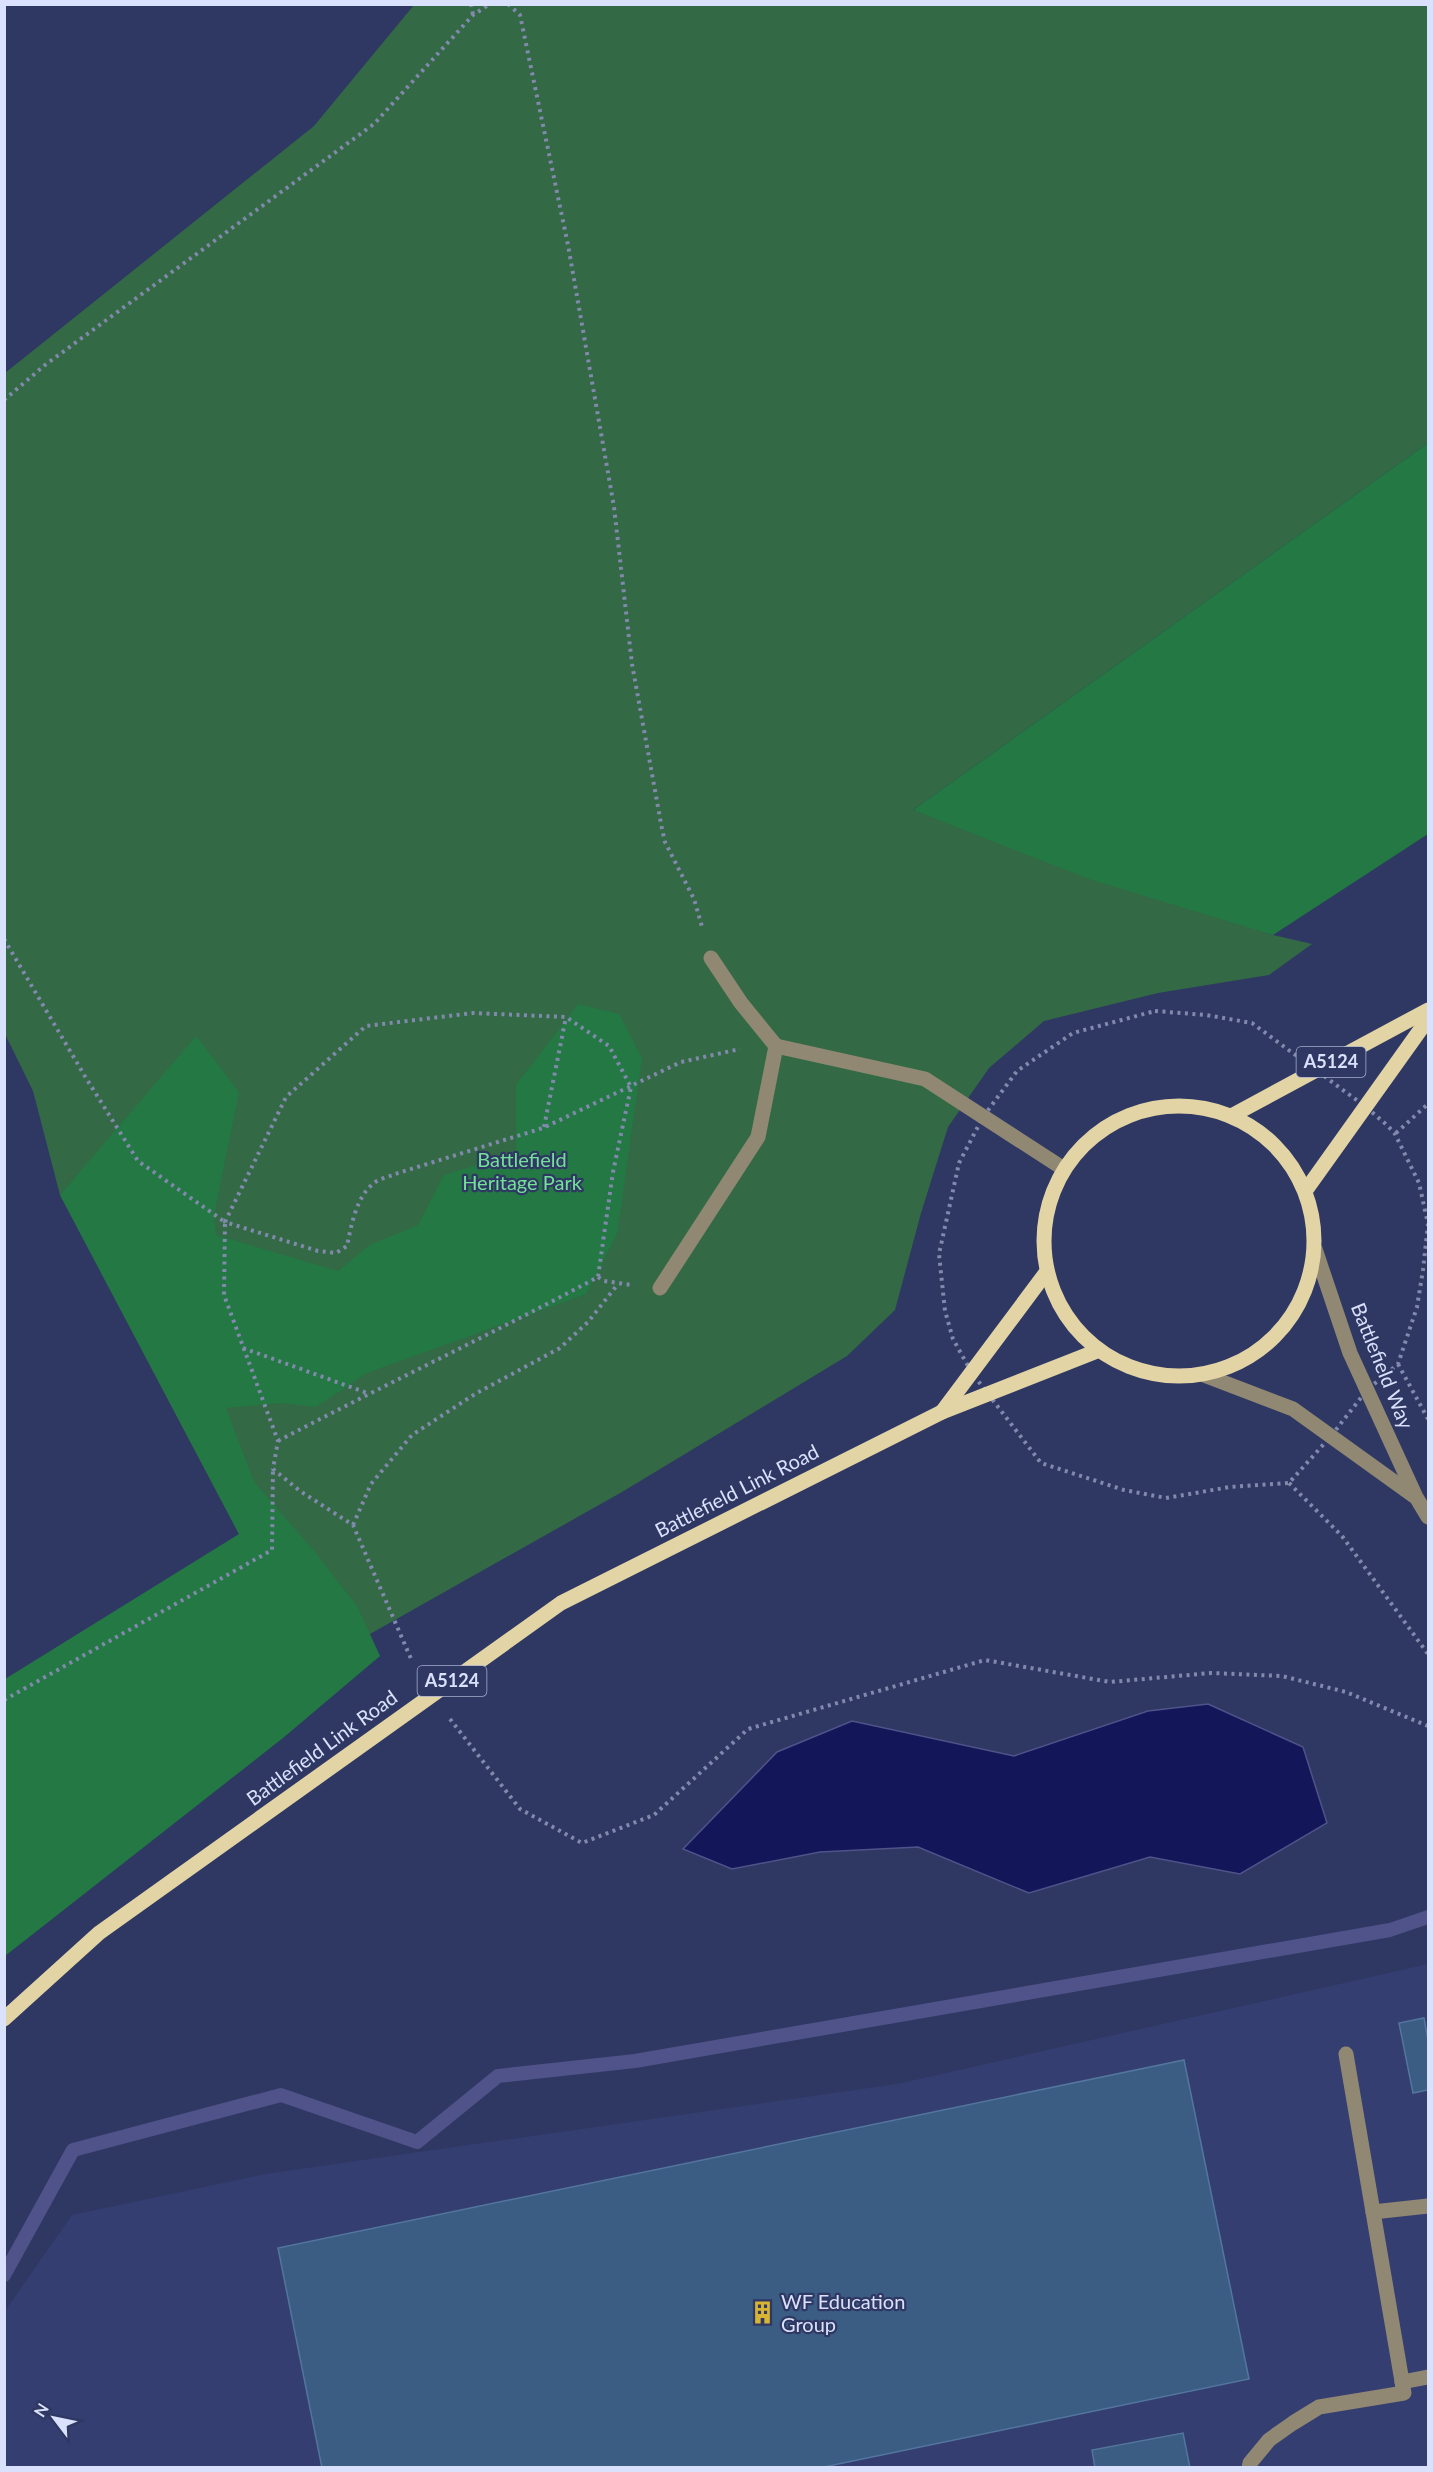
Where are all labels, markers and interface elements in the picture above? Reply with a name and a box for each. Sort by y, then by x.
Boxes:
road number: A5124 [1296,1047,1366,1077]
park label: Battlefield Heritage Park [462,1147,583,1194]
street label: Battlefield Way [1347,1299,1419,1433]
street label: Battlefield Link Road [651,1438,822,1542]
road number: A5124 [418,1666,486,1696]
street label: Battlefield Link Road [241,1684,401,1810]
place label: WF Education Group [781,2289,905,2336]
building icon: WF Education Group [750,2300,776,2326]
north arrow [24,2388,84,2448]
text: N [30,2400,52,2420]

